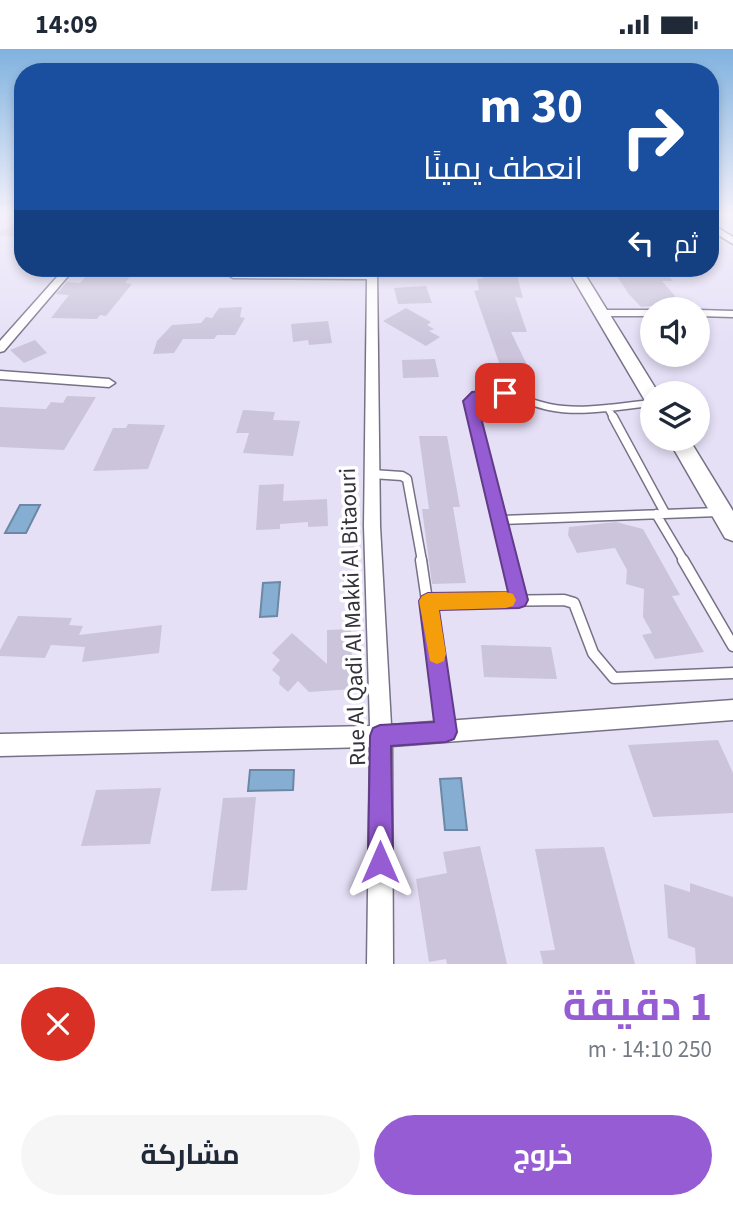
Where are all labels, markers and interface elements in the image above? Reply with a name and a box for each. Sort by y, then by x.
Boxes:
text: 14:09 [35,6,98,43]
text: 30 m [479,72,583,142]
icon: right [607,91,698,182]
text: انعطف يمينًا [423,146,583,192]
icon: left [622,224,660,262]
text: ثم [674,226,698,263]
map controls [640,297,710,451]
button: sound [640,297,710,367]
pin [475,363,535,423]
icon: arrive [486,374,524,412]
button: layers [640,381,710,451]
street label: Rue Al Qadi Al Makki Al Bitaouri [331,467,374,767]
position arrow [343,825,417,899]
text: 1 دقيقة [563,977,712,1037]
button: close [21,987,95,1061]
text: 250 m · 14:10 [588,1033,712,1066]
button: مشاركة [21,1115,360,1195]
button: خروج [374,1115,712,1195]

